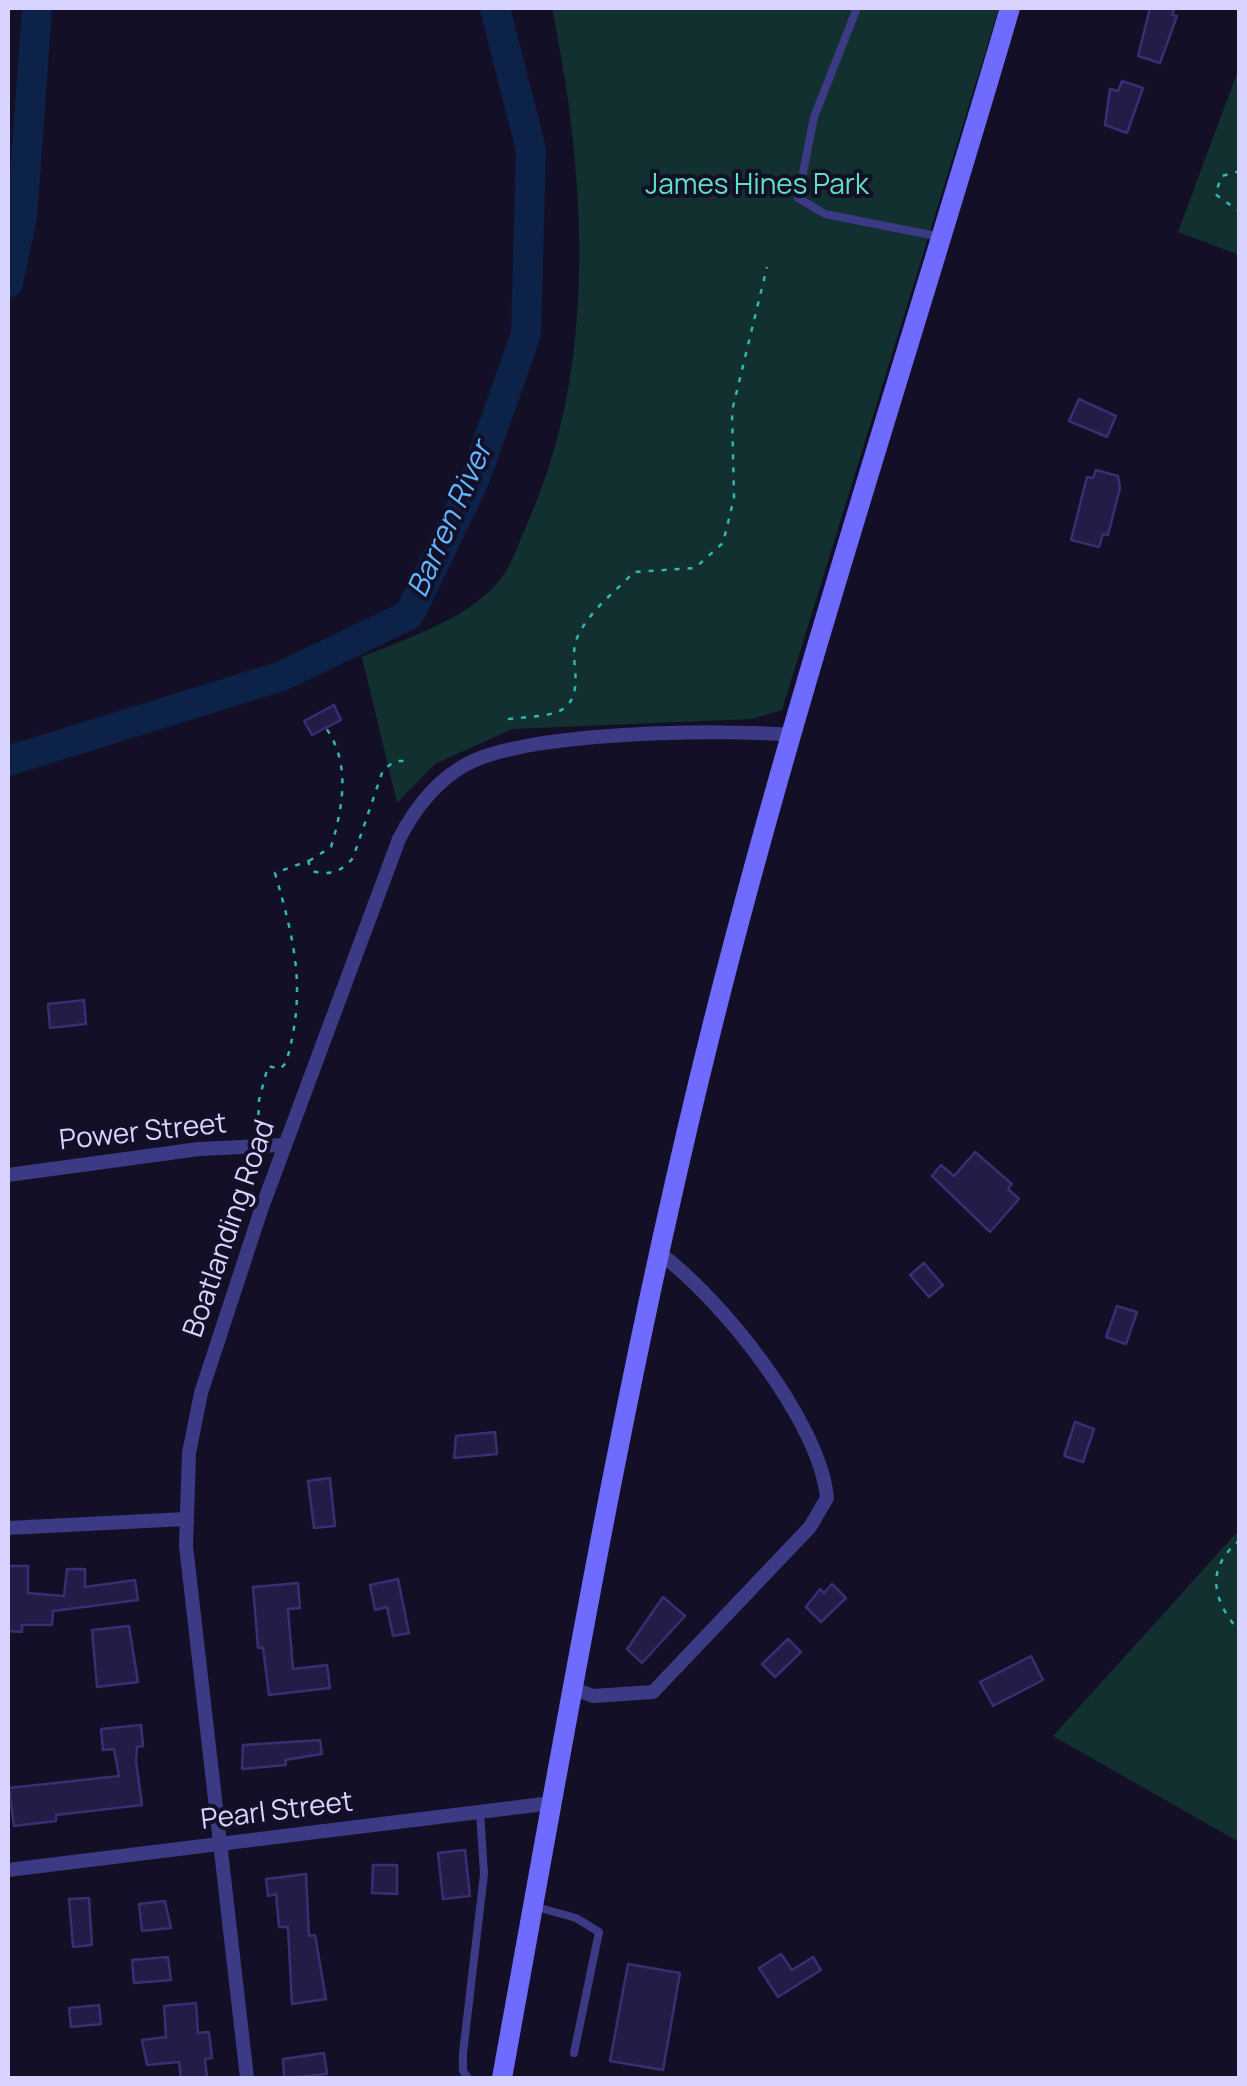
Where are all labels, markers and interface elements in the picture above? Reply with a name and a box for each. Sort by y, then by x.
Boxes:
park label: James Hines Park [645,169,869,203]
water label: Barren River [401,437,501,603]
street label: Power Street [58,1108,228,1158]
street label: Boatlanding Road [177,1116,283,1342]
street label: Pearl Street [199,1786,355,1838]

